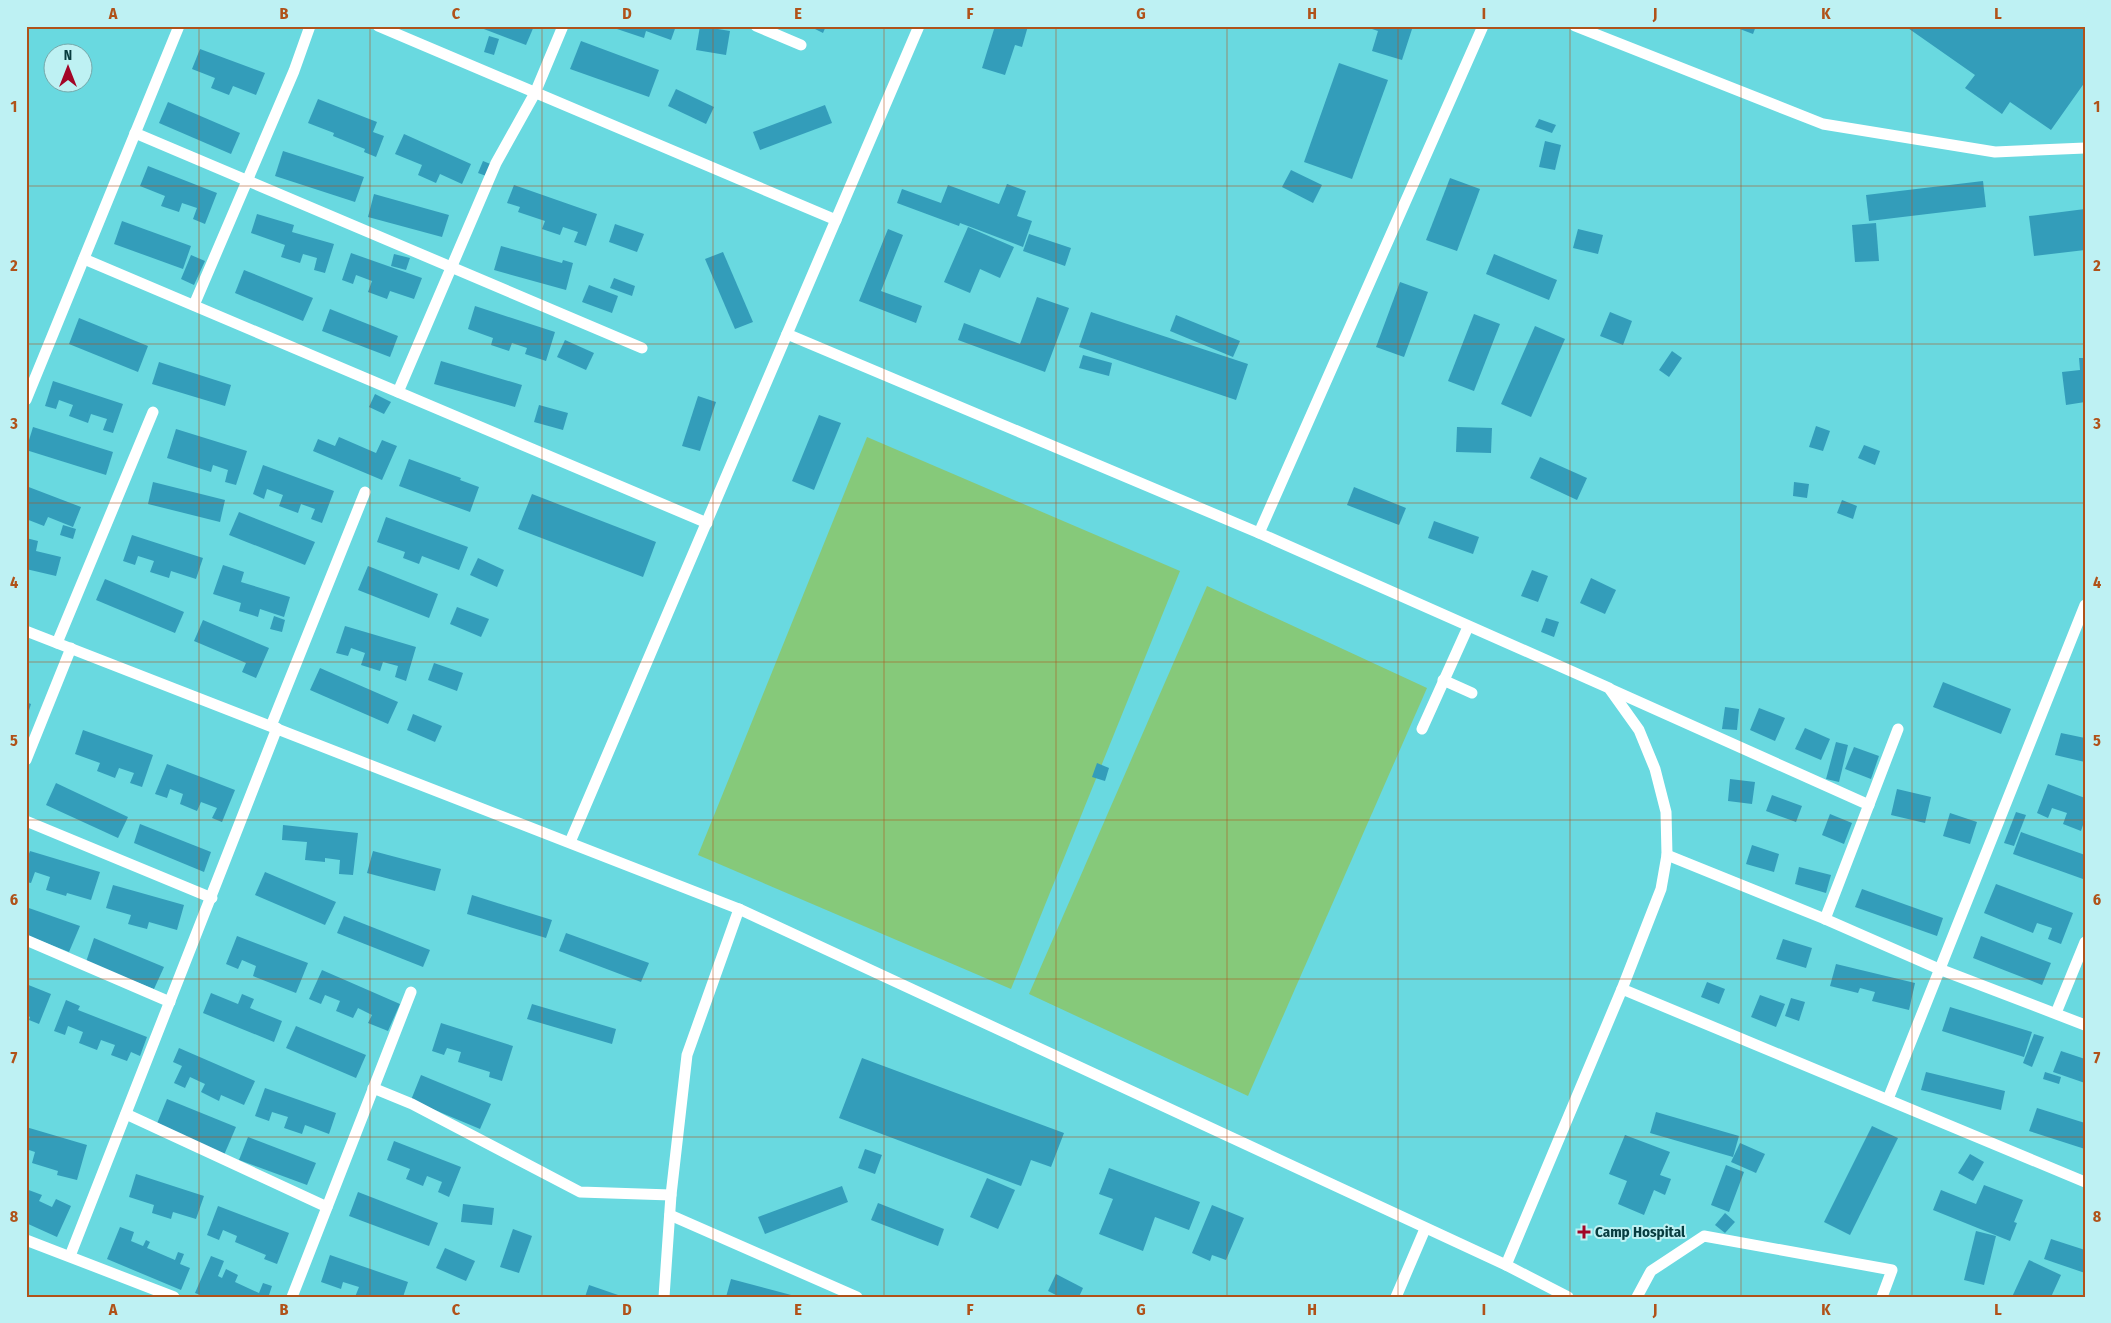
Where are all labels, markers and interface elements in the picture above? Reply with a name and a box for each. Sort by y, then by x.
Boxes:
text: A [108,4,118,23]
text: B [280,4,289,23]
text: C [452,4,461,23]
text: D [622,4,632,23]
text: E [794,4,802,23]
text: F [966,4,974,23]
text: G [1136,4,1146,23]
text: H [1307,4,1317,23]
text: I [1482,4,1486,23]
text: J [1652,4,1657,23]
text: K [1821,4,1831,23]
text: L [1994,4,2002,23]
north arrow [42,42,92,92]
text: N [64,47,72,64]
text: 1 [11,97,17,116]
text: 1 [2094,97,2100,116]
text: 2 [9,256,18,275]
text: 2 [2092,256,2101,275]
text: 3 [9,414,18,433]
text: 3 [2092,414,2101,433]
text: 4 [10,573,18,592]
text: 4 [2093,573,2101,592]
text: 5 [10,731,18,750]
text: 5 [2093,731,2101,750]
text: 6 [10,890,18,909]
text: 6 [2093,890,2101,909]
text: 7 [11,1048,18,1067]
text: 7 [2094,1048,2101,1067]
text: 8 [10,1207,19,1226]
text: 8 [2093,1207,2102,1226]
place label: Camp Hospital [1595,1223,1686,1241]
marker: Camp Hospital [1577,1225,1591,1239]
text: A [108,1300,118,1319]
text: B [280,1300,289,1319]
text: C [452,1300,461,1319]
text: D [622,1300,632,1319]
text: E [794,1300,802,1319]
text: F [966,1300,974,1319]
text: G [1136,1300,1146,1319]
text: H [1307,1300,1317,1319]
text: I [1482,1300,1486,1319]
text: J [1652,1300,1657,1319]
text: K [1821,1300,1831,1319]
text: L [1994,1300,2002,1319]

